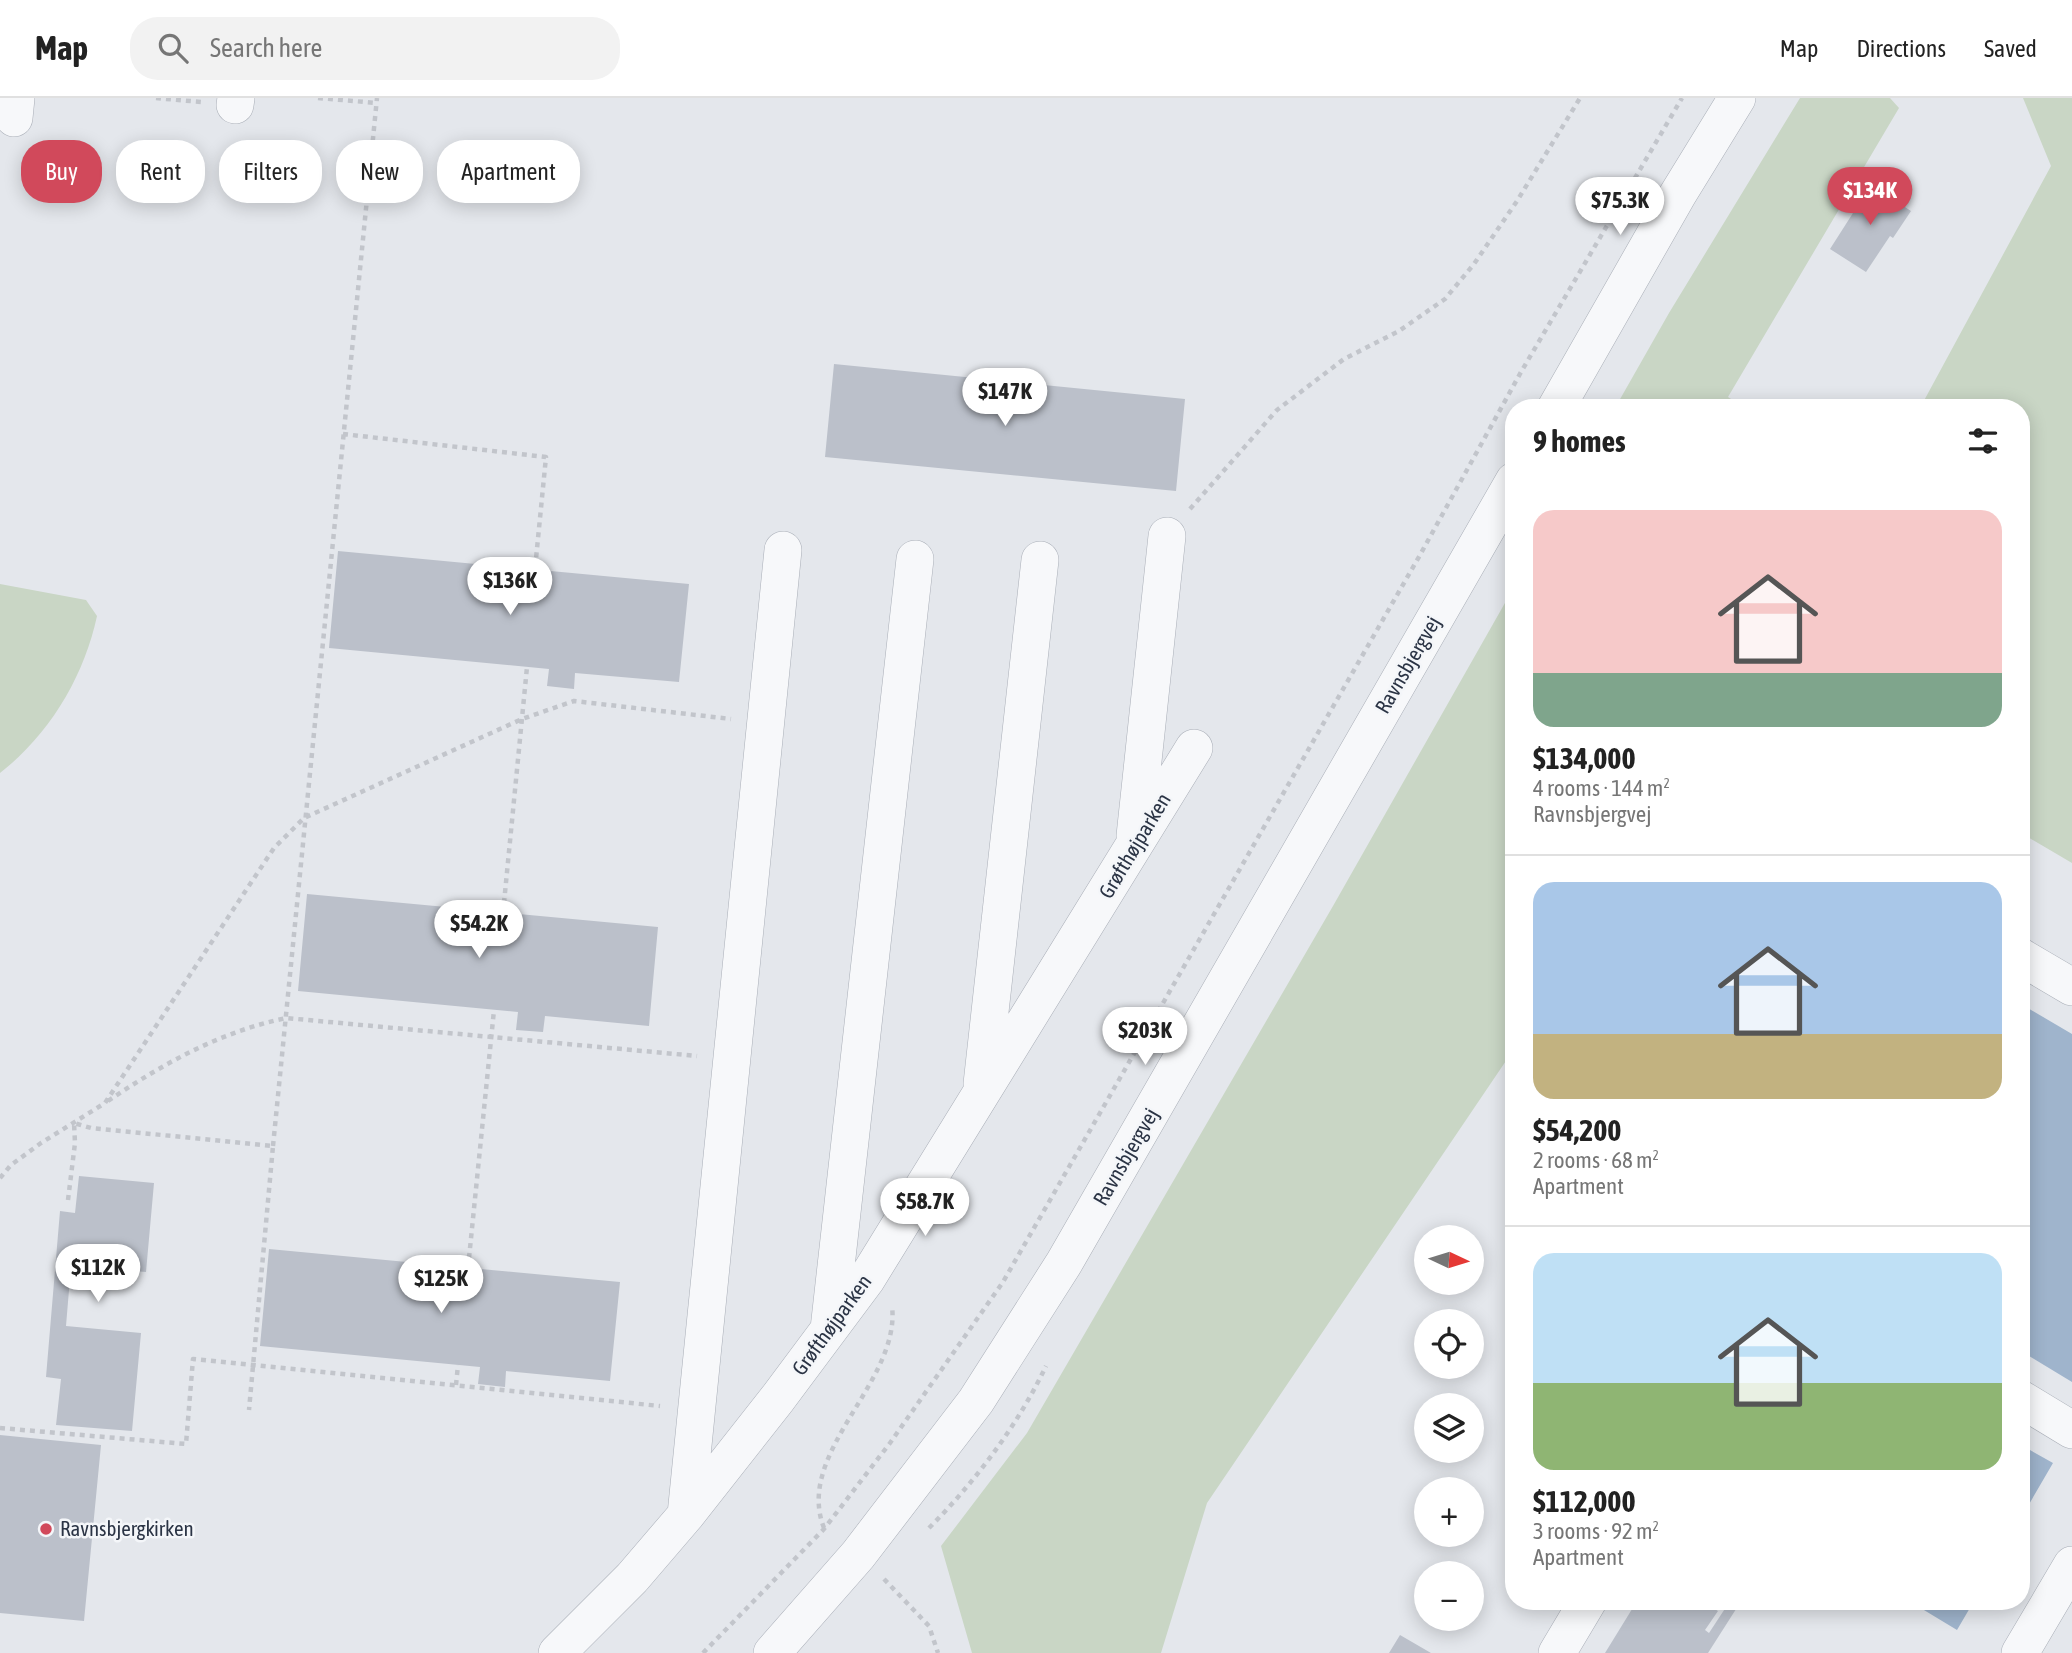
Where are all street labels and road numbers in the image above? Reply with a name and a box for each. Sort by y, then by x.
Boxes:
street label: Ravnsbjergvej [1370,612,1445,717]
street label: Grøfthøjparken [1093,789,1175,902]
street label: Ravnsbjergvej [1088,1104,1163,1209]
street label: Grøfthøjparken [787,1269,876,1379]

